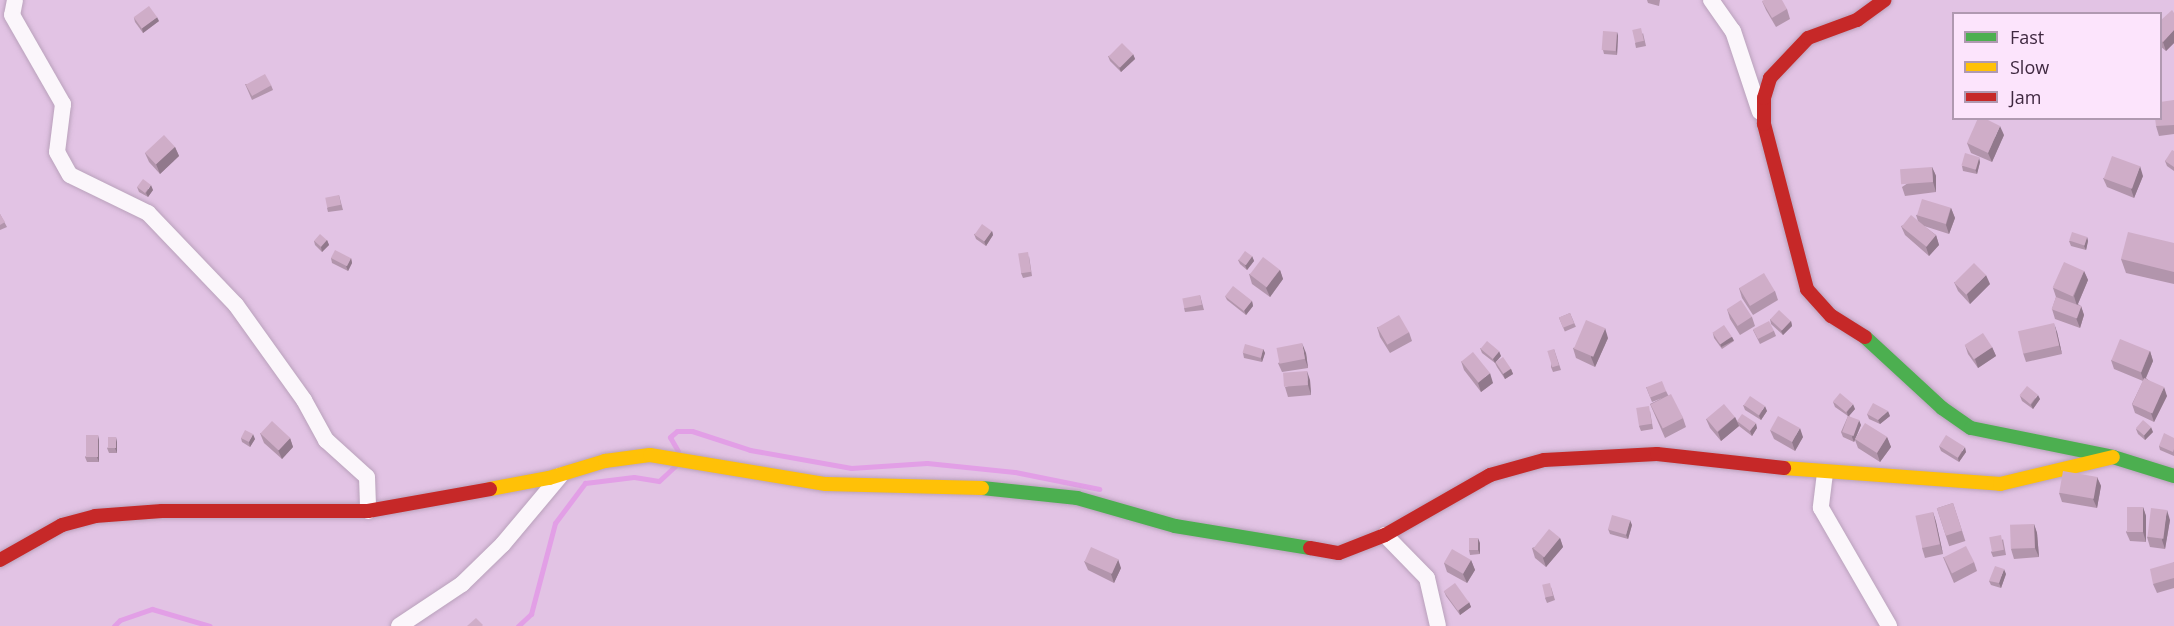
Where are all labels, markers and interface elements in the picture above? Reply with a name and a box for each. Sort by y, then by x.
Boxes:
legend [1952,12,2162,120]
text: Fast [2010,25,2044,49]
text: Slow [2010,55,2049,79]
text: Jam [2010,85,2042,109]

